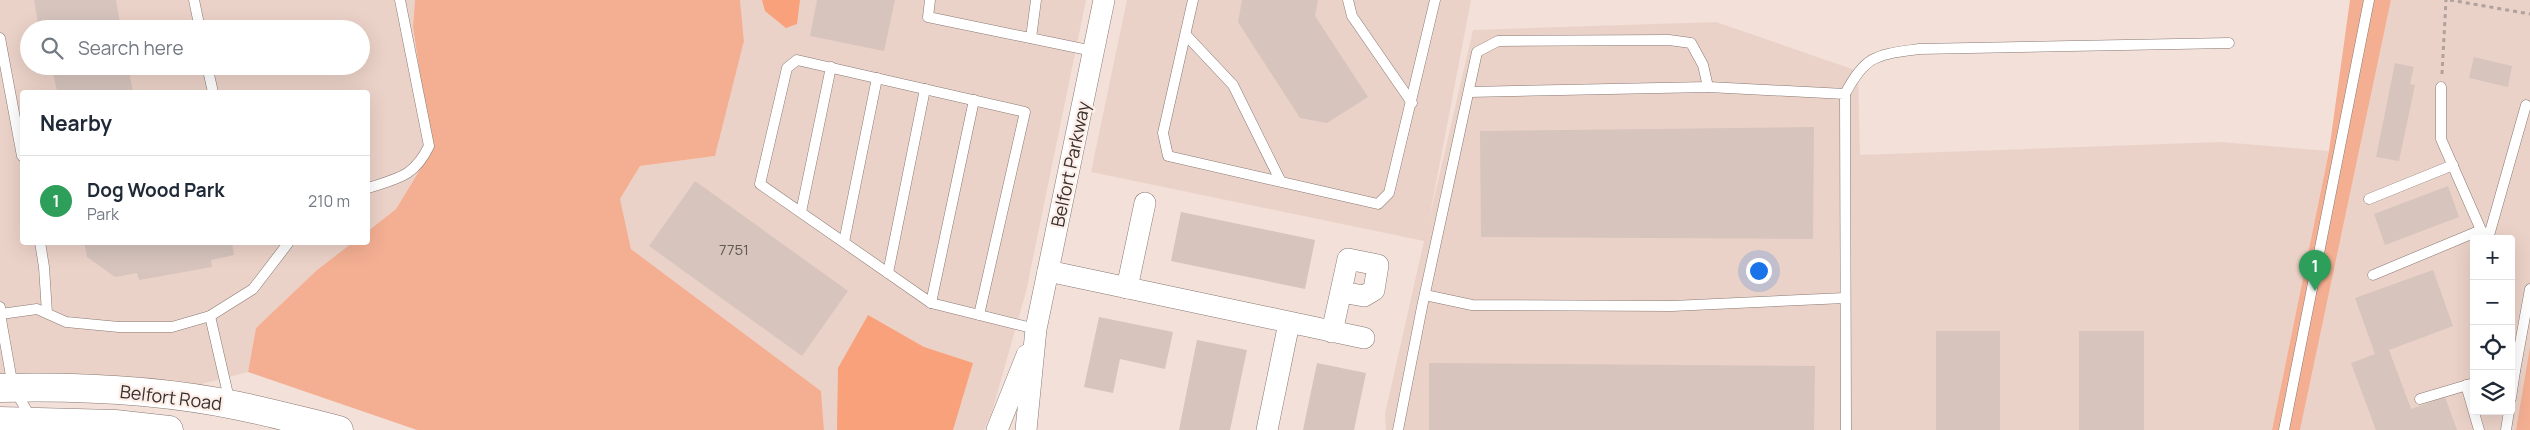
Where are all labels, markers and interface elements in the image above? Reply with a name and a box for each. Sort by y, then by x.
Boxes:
search box [20,20,370,75]
icon: search [38,34,66,62]
text: Search here [78,35,184,61]
street label: Belfort Parkway [1045,98,1095,229]
text: Nearby [40,109,112,137]
text: Dog Wood Park [87,177,225,203]
text: 1 [52,190,60,212]
text: 210 m [308,190,350,212]
text: Park [87,203,119,225]
map controls [2470,235,2515,415]
button: + [2470,235,2515,280]
house number: 7751 [719,239,749,260]
pin: 1 [2299,250,2331,291]
your location [1746,258,1772,284]
button: − [2470,280,2515,325]
button: locate [2470,325,2515,370]
button: layers [2470,370,2515,415]
street label: Belfort Road [119,379,223,415]

